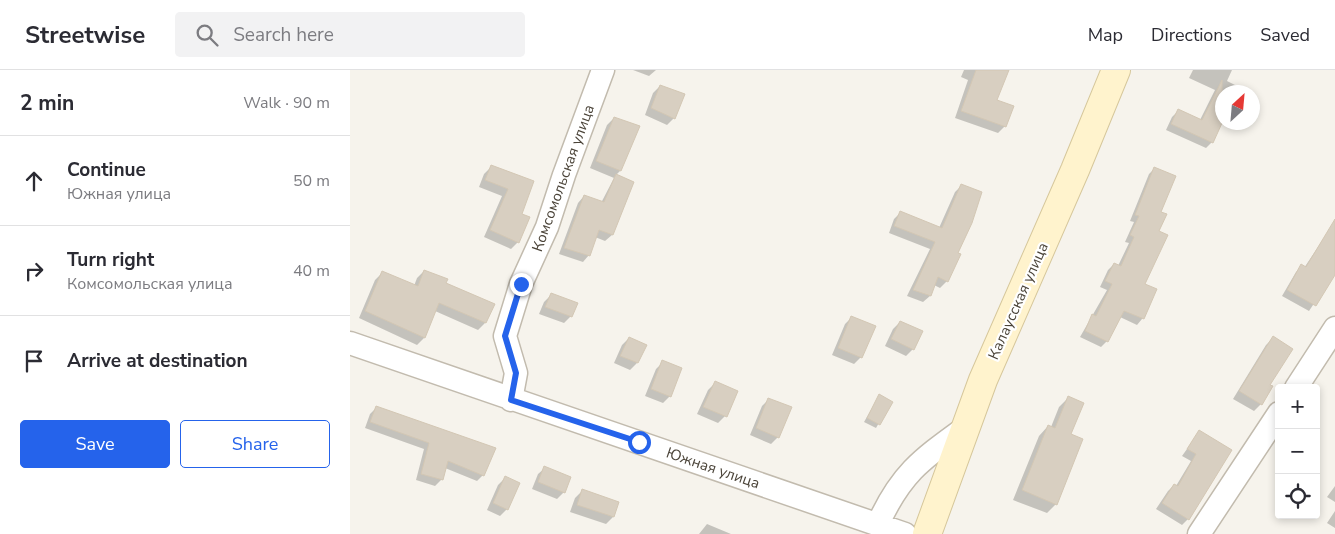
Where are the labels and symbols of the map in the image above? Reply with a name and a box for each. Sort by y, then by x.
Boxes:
north arrow [1215,85,1260,130]
street label: Комсомольская улица [527,102,599,254]
street label: Калаусская улица [983,239,1053,363]
route end [510,273,533,296]
route start [628,431,651,454]
street label: Южная улица [664,443,762,493]

